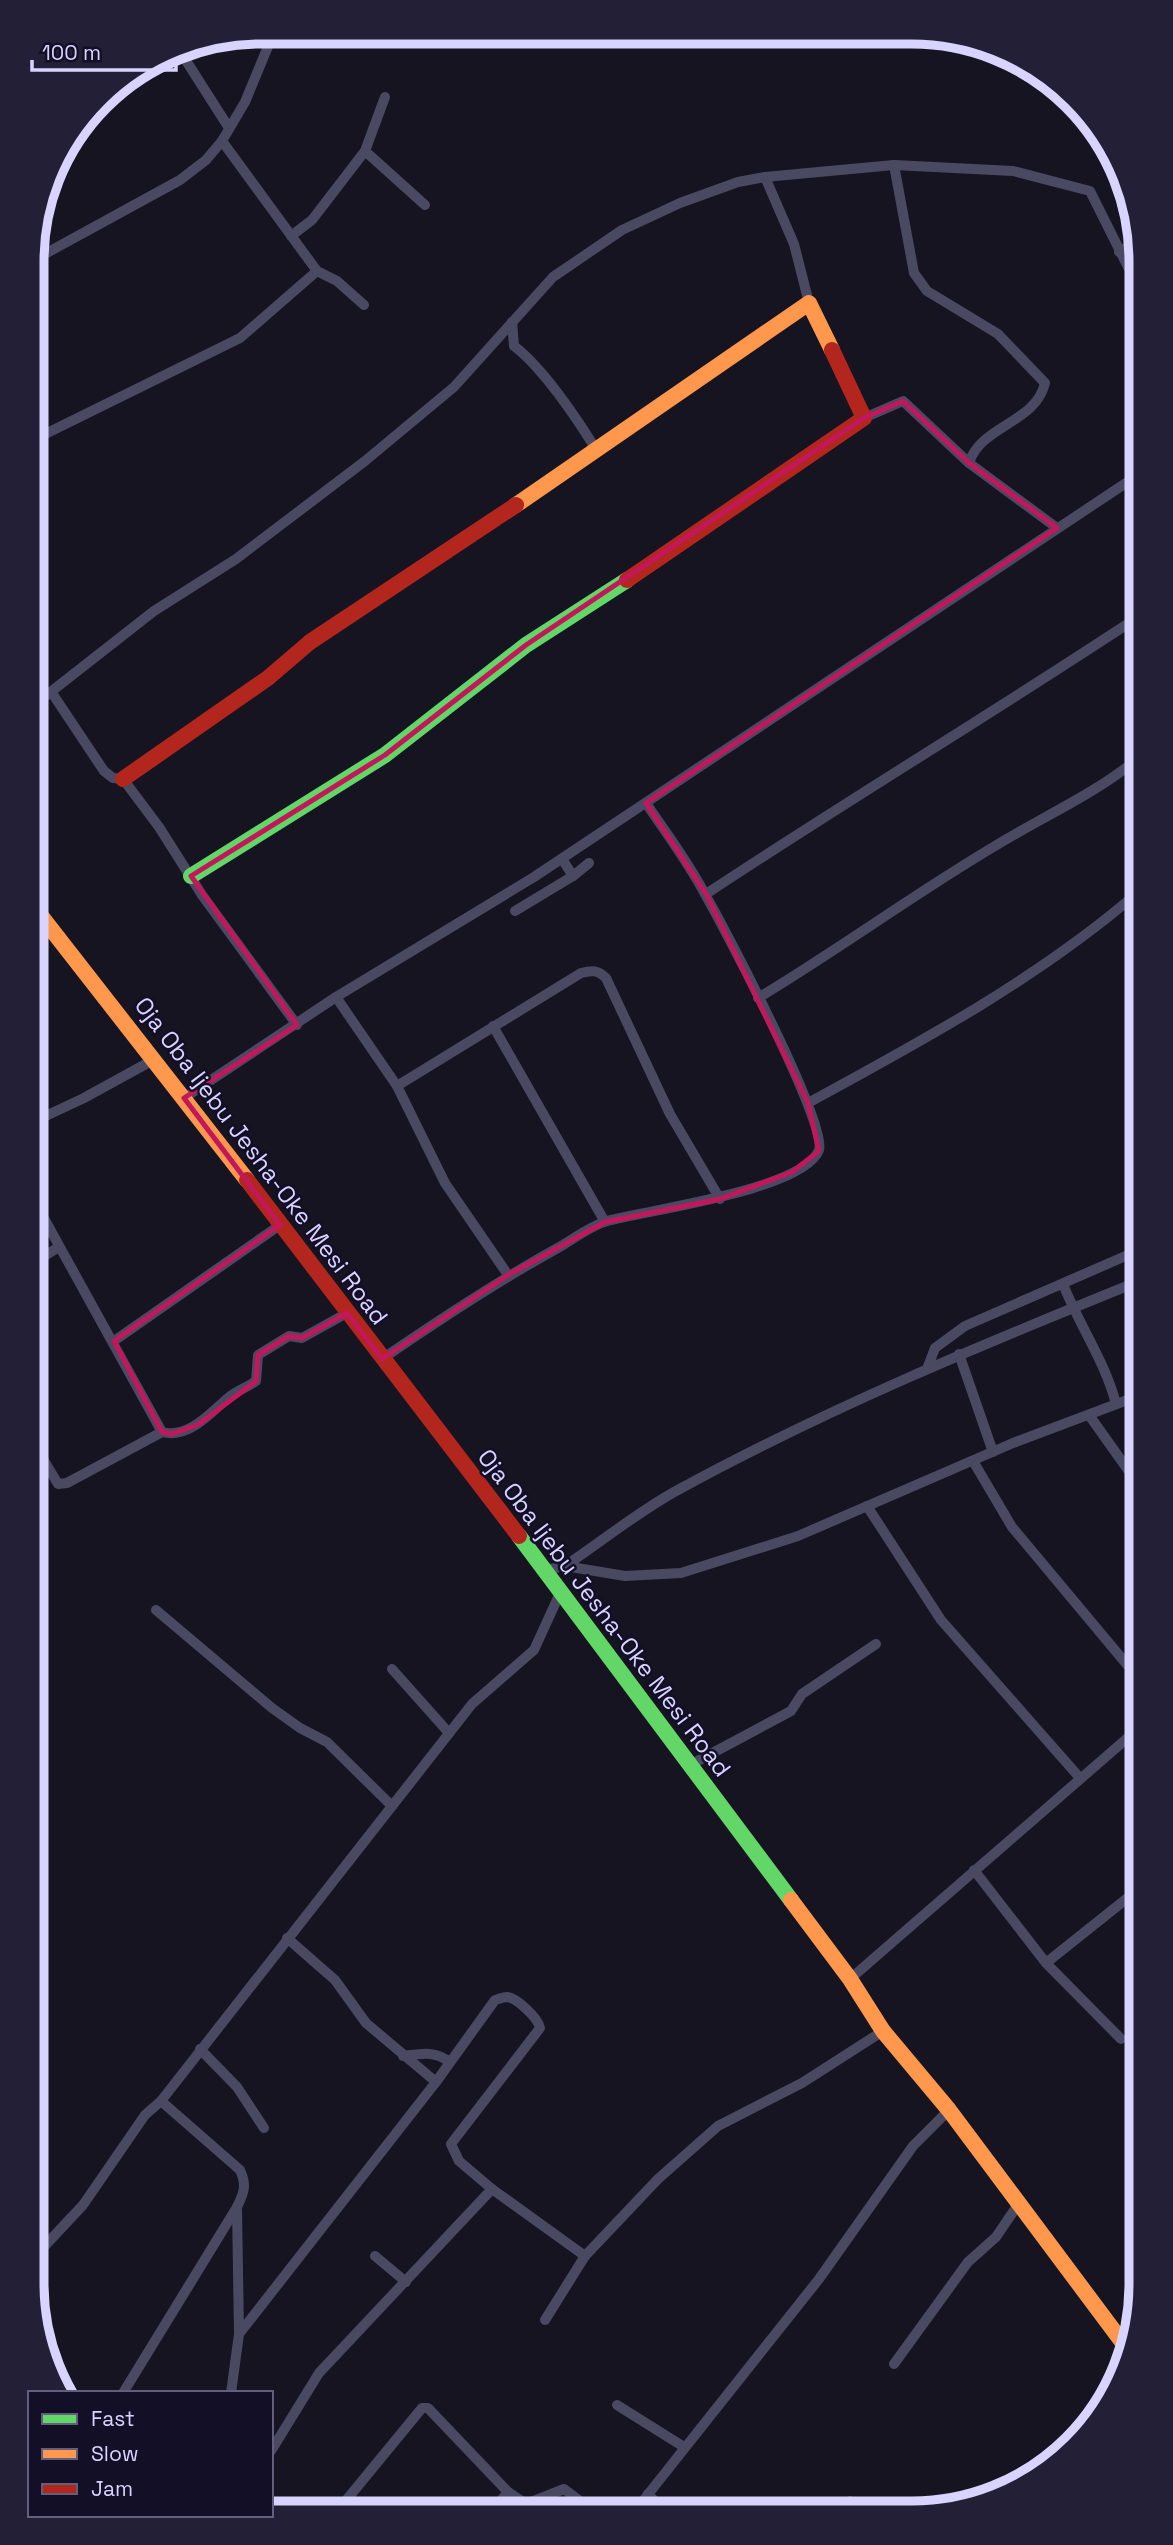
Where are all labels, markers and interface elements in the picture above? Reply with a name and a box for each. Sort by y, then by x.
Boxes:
scale bar [32,28,175,72]
text: 100 m [42,39,101,66]
street label: Oja Oba Ijebu Jesha-Oke Mesi Road [128,991,395,1331]
street label: Oja Oba Ijebu Jesha-Oke Mesi Road [471,1443,738,1783]
legend [28,2391,273,2517]
text: Fast [91,2405,135,2432]
text: Slow [91,2440,139,2467]
text: Jam [91,2475,133,2502]

